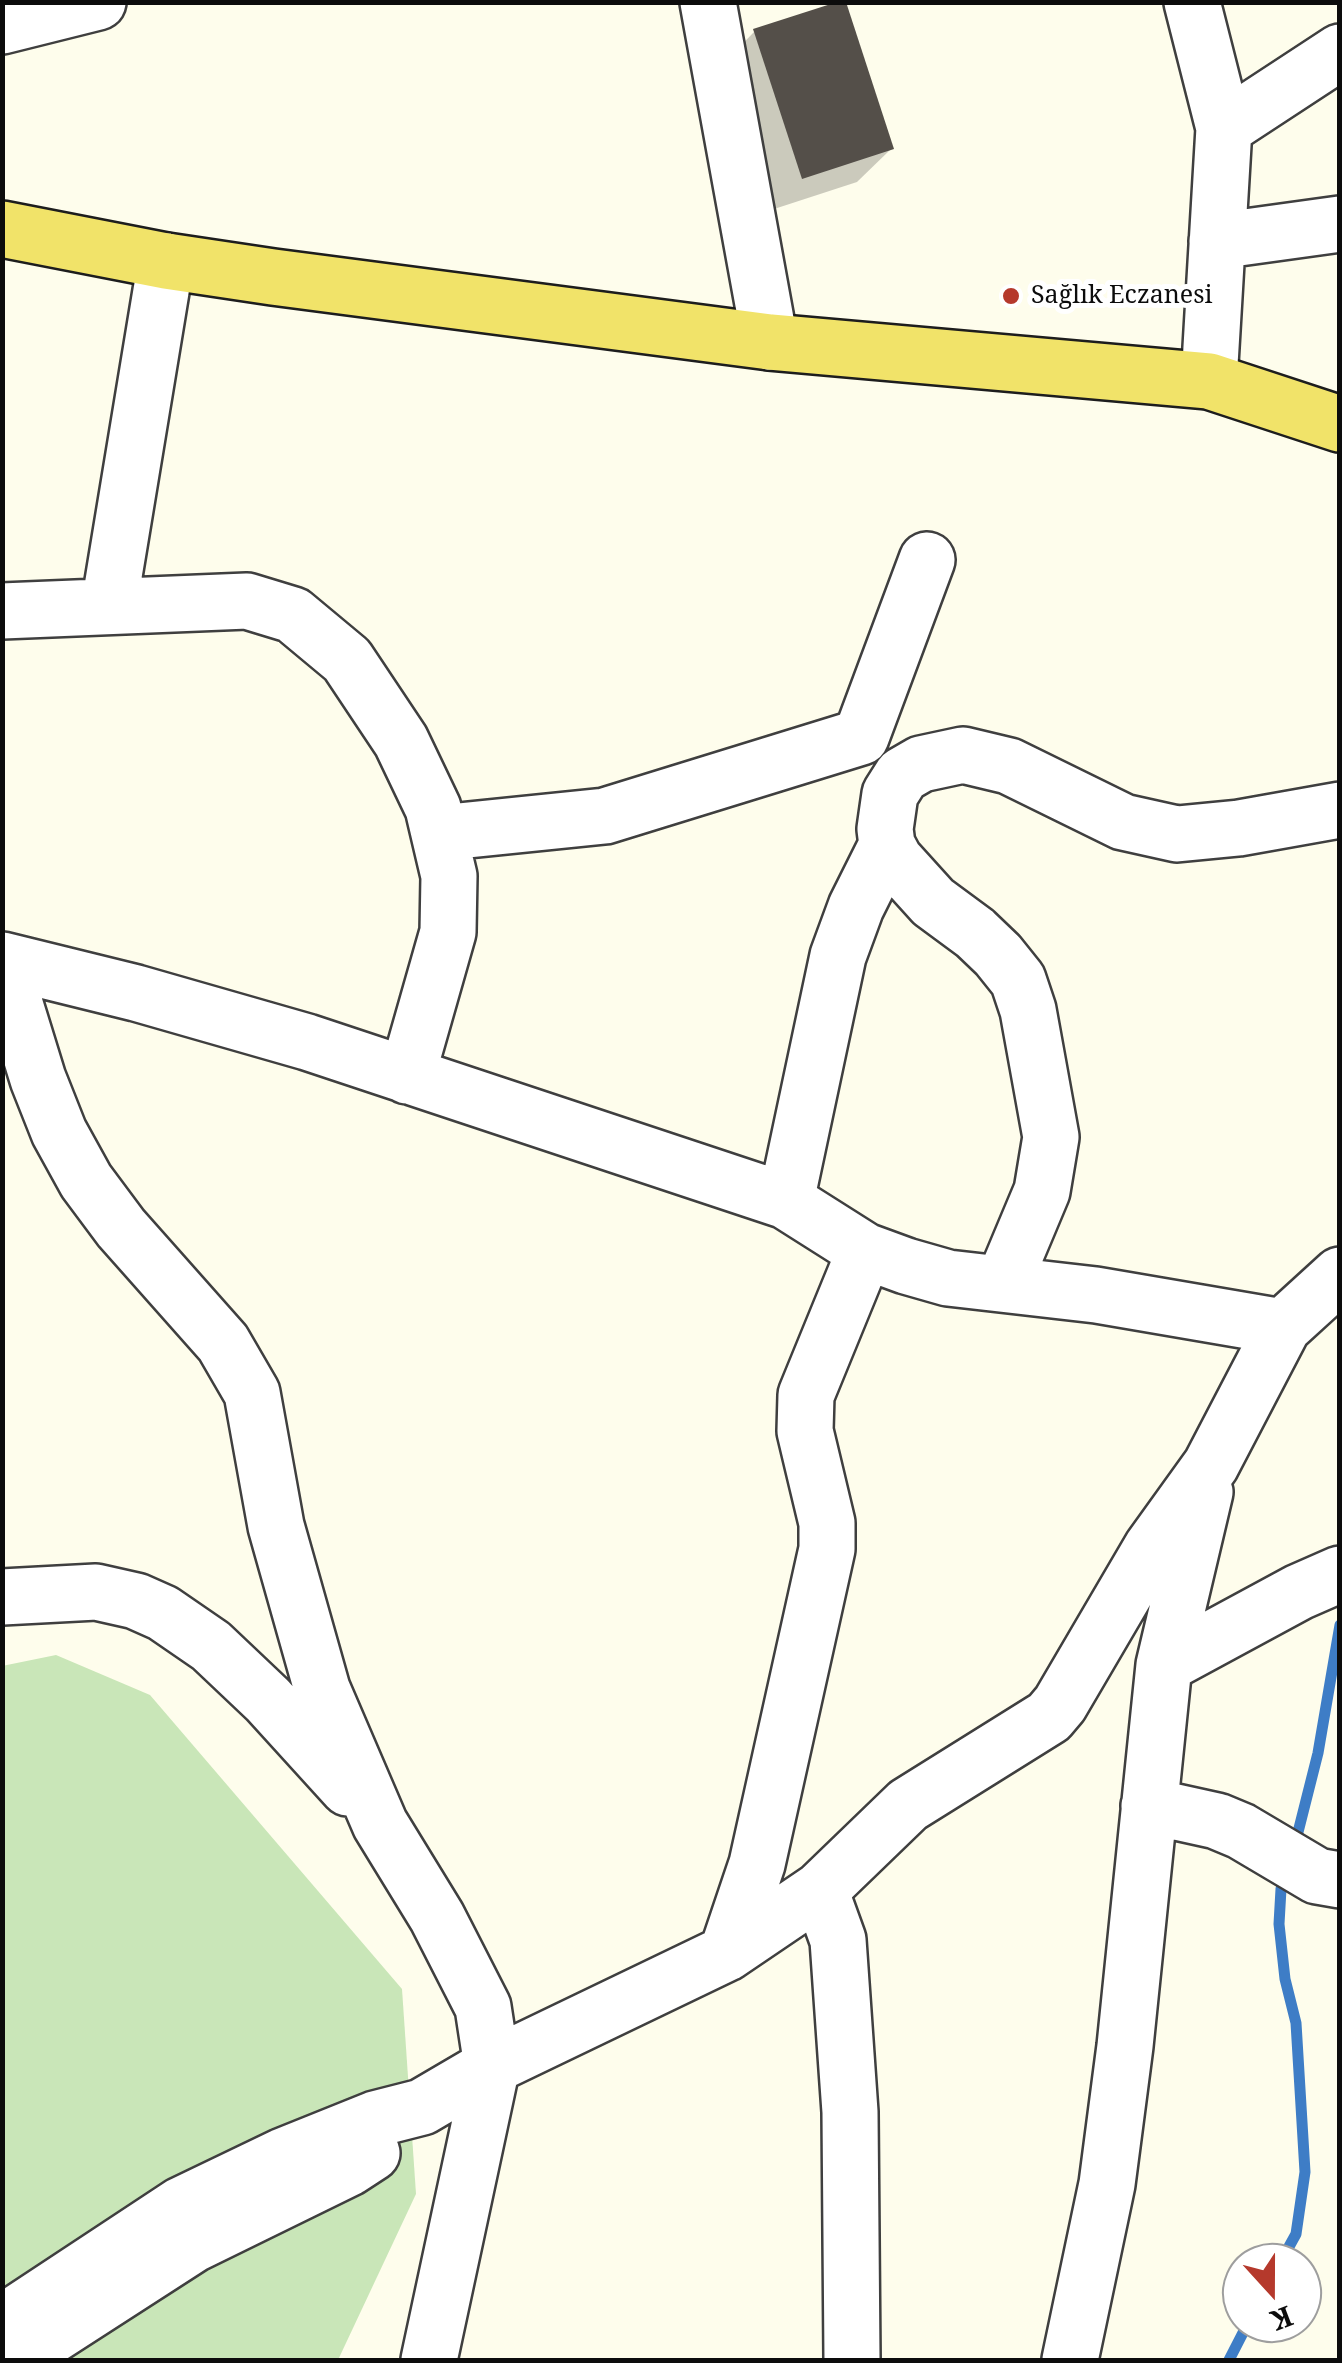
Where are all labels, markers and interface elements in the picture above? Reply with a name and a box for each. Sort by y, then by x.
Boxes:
place label: Sağlık Eczanesi [1031,281,1212,311]
marker: Sağlık Eczanesi [1000,285,1022,307]
north arrow [1222,2243,1322,2343]
text: K [1266,2298,1298,2341]

